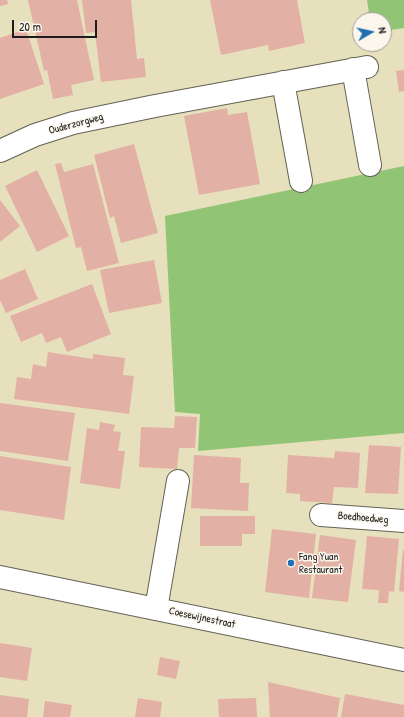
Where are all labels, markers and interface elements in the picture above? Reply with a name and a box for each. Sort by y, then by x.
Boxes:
scale bar [14,12,99,38]
north arrow [352,12,392,52]
text: 20 m [19,18,41,35]
text: N [375,26,390,34]
street label: Ouderzorgweg [47,110,105,138]
street label: Boedhoedweg [337,509,389,527]
place label: Fang Yuan Restaurant [299,550,342,576]
marker: Fang Yuan Restaurant [286,558,296,568]
street label: Coesewijnestraat [168,605,236,631]

